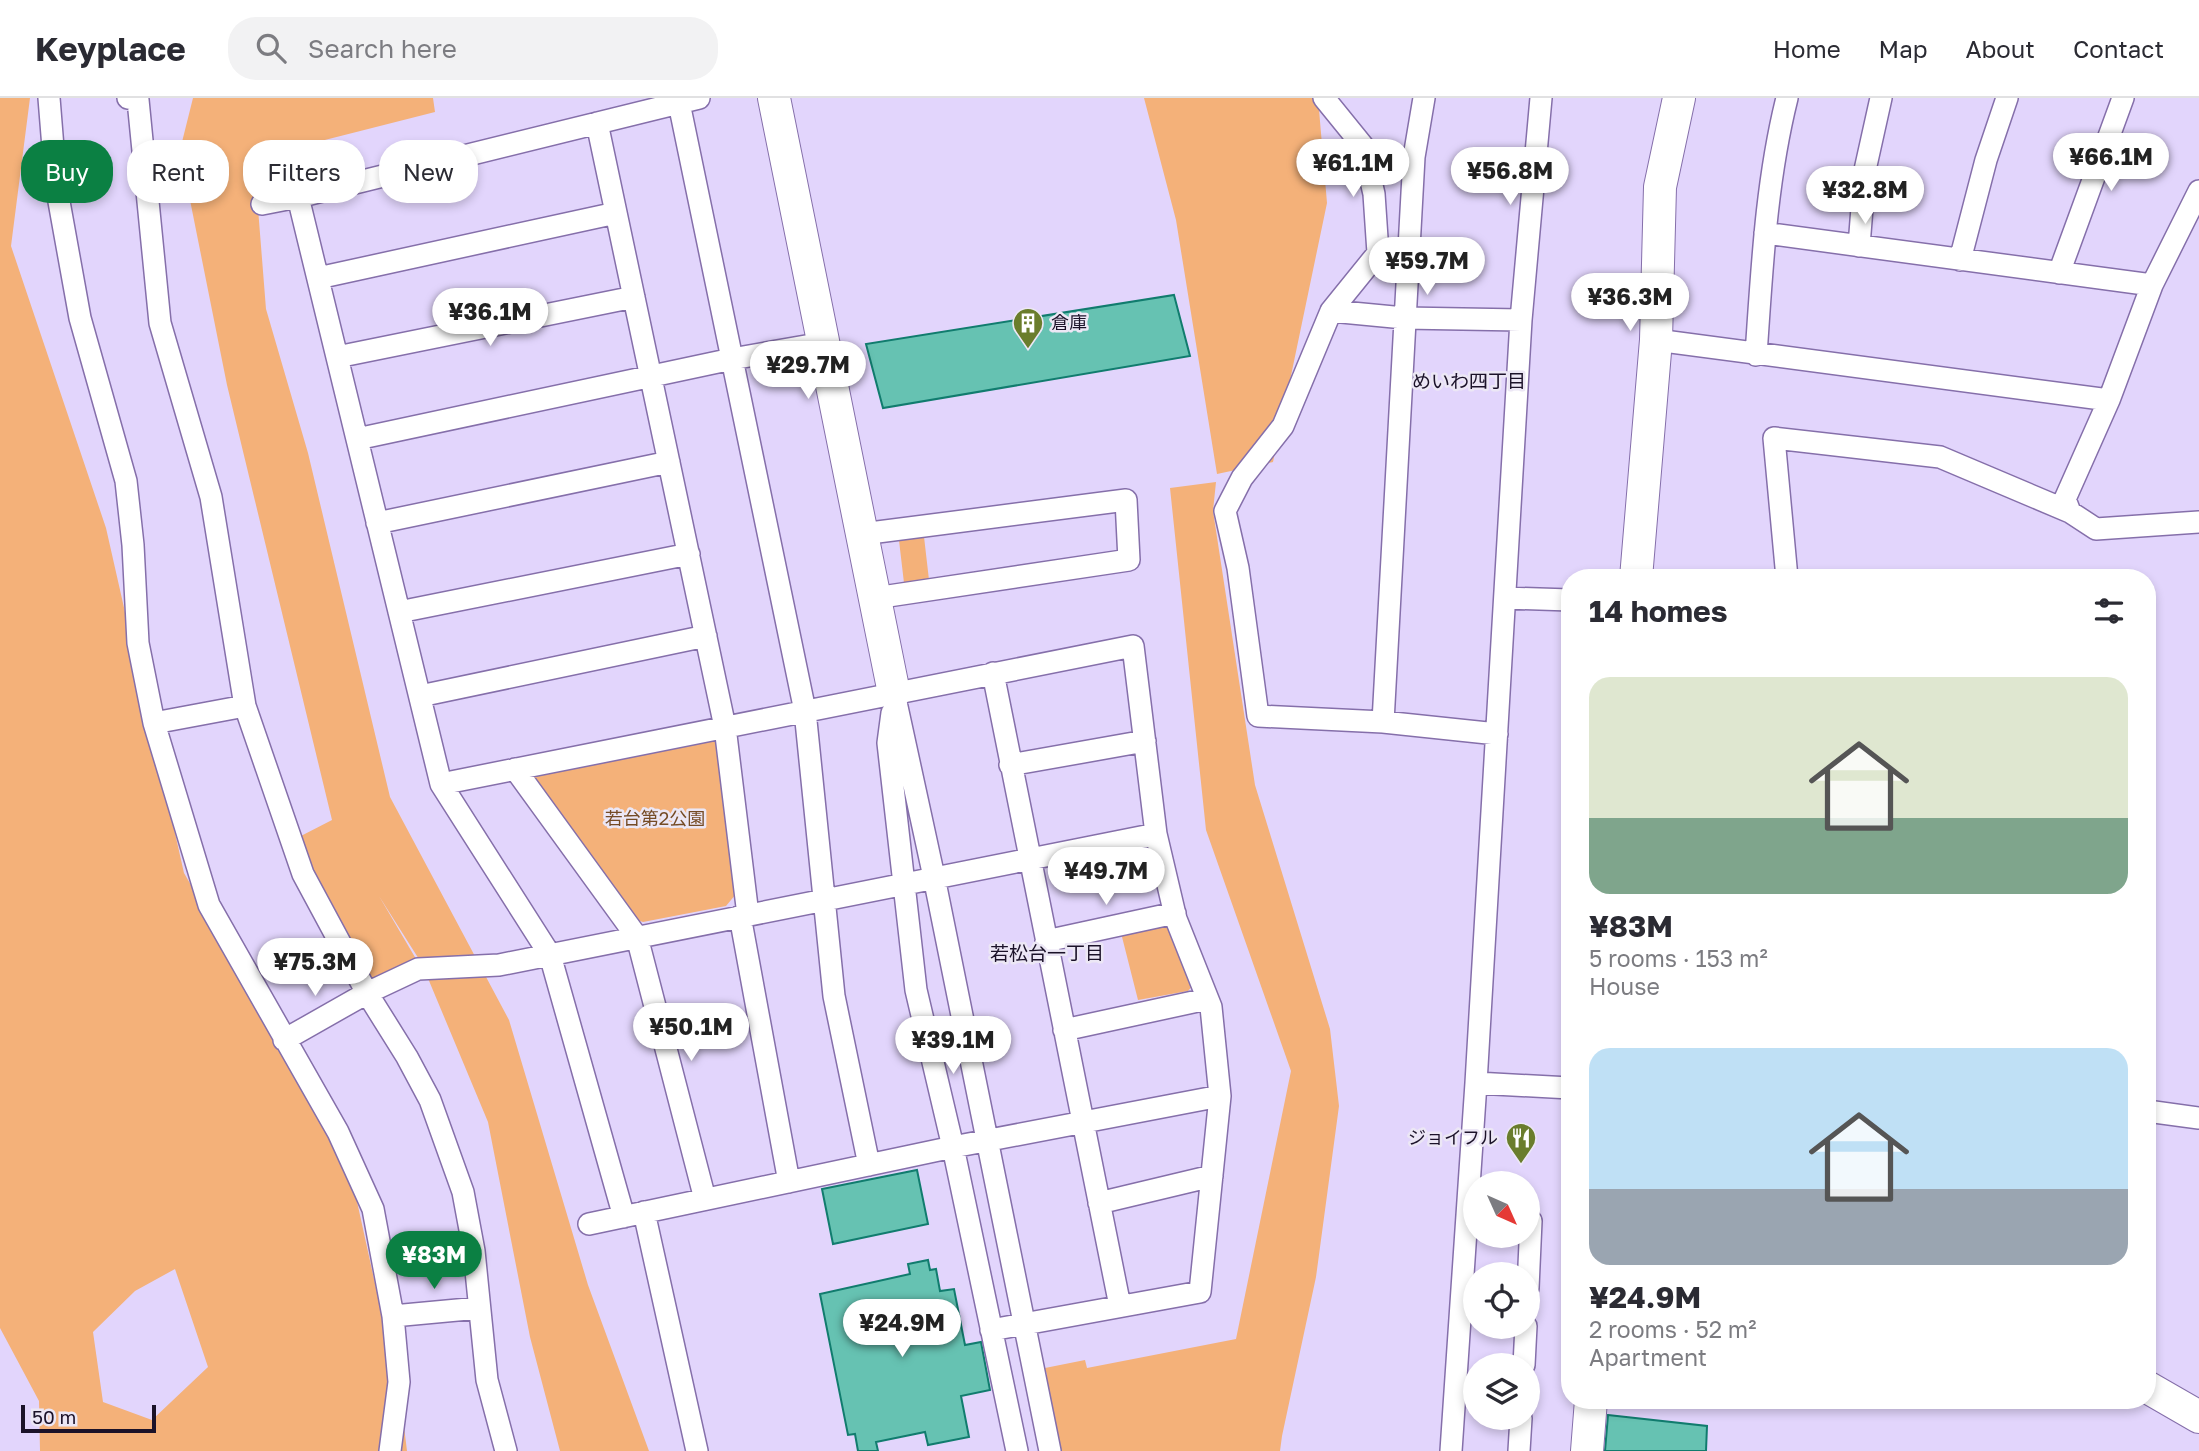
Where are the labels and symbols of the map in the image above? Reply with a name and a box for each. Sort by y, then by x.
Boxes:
pin: ¥66.1M [2054,134,2168,193]
pin: ¥61.1M [1296,140,1410,199]
pin: ¥56.8M [1453,148,1567,207]
pin: ¥32.8M [1808,166,1922,226]
pin: ¥59.7M [1370,238,1484,297]
pin: ¥36.3M [1573,274,1687,333]
pin: ¥36.1M [433,288,547,348]
building icon: 倉庫 [1011,306,1045,350]
place label: 倉庫 [1051,311,1087,333]
pin: ¥29.7M [751,342,865,401]
district label: めいわ四丁目 [1412,369,1526,392]
park label: 若台第2公園 [605,807,705,829]
pin: ¥49.7M [1049,848,1163,907]
pin: ¥75.3M [258,939,372,998]
district label: 若松台一丁目 [990,941,1104,964]
pin: ¥50.1M [634,1004,748,1063]
pin: ¥39.1M [896,1016,1010,1076]
restaurant icon: ジョイフル [1504,1121,1538,1165]
place label: ジョイフル [1408,1126,1498,1148]
north arrow [1463,1171,1540,1248]
pin: ¥83M [393,1232,475,1291]
pin: ¥24.9M [845,1300,959,1359]
scale bar [21,1402,156,1434]

